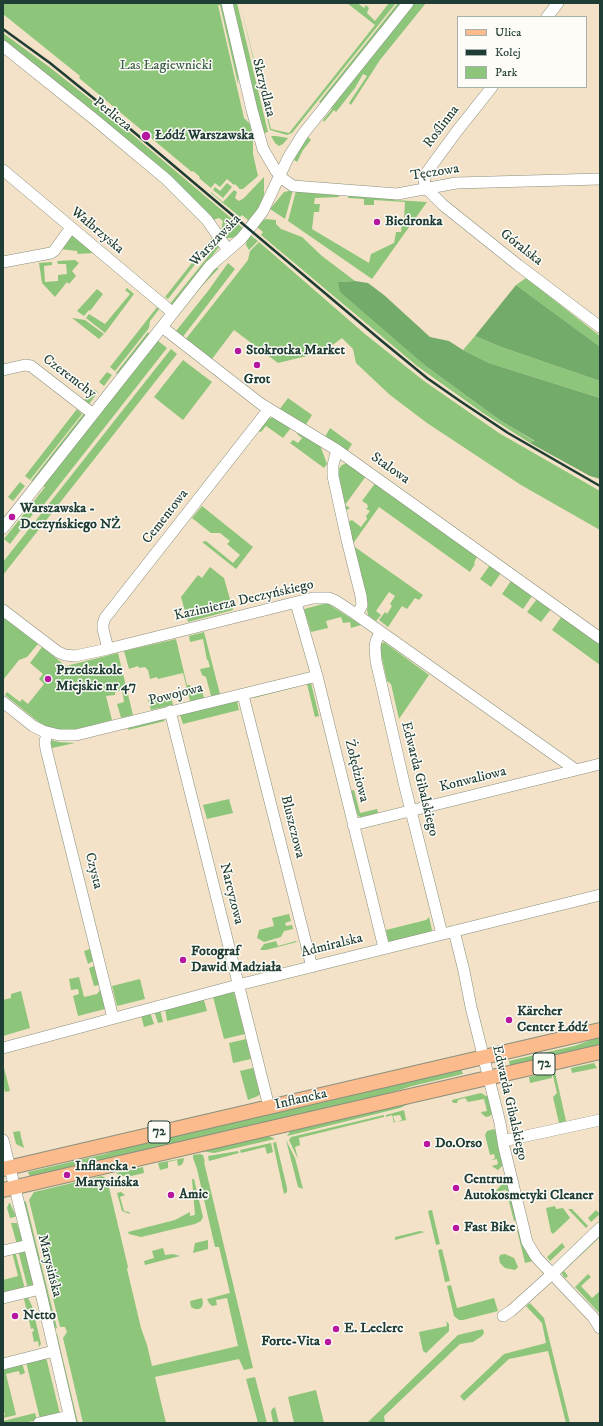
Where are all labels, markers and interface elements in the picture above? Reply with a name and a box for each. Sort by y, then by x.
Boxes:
legend [457,16,587,88]
text: Ulica [495,25,521,40]
text: Kolej [495,45,521,60]
street label: Skrzydlata [248,57,278,119]
park label: Las Łagiewnicki [120,58,212,74]
text: Park [495,65,517,80]
street label: Perlicza [89,94,135,136]
street label: Roślinna [421,102,463,152]
place label: Łódź Warszawska [155,128,254,144]
marker: Łódź Warszawska [140,130,152,142]
street label: Tęczowa [410,161,460,185]
street label: Wałbrzyska [67,204,127,258]
street label: Warszawska [187,211,245,271]
place label: Biedronka [385,214,442,230]
marker: Biedronka [372,217,382,227]
street label: Góralska [496,226,546,270]
place label: Stokrotka Market [246,343,345,359]
marker: Stokrotka Market [233,346,243,356]
street label: Czeremchy [39,352,99,402]
marker: Grot [252,360,262,370]
place label: Grot [244,372,270,388]
street label: Stalowa [367,450,413,488]
street label: Cementowa [139,486,193,548]
place label: Warszawska - Deczyńskiego NŻ [20,501,120,534]
marker: Warszawska - Deczyńskiego NŻ [7,512,17,522]
street label: Kazimierza Deczyńskiego [173,577,315,625]
place label: Przedszkole Miejskie nr 47 [56,663,136,696]
marker: Przedszkole Miejskie nr 47 [43,674,53,684]
street label: Powojowa [147,680,205,710]
street label: Edwarda Gibalskiego [397,720,441,838]
street label: Żołędziowa [340,738,372,804]
street label: Konwaliowa [438,764,508,796]
street label: Bluszczowa [276,794,308,860]
street label: Czysta [80,851,106,891]
street label: Narcyzowa [215,862,247,926]
street label: Admiralska [299,930,365,962]
place label: Fotograf Dawid Madziała [191,944,281,976]
marker: Fotograf Dawid Madziała [178,955,188,965]
place label: Kärcher Center Łódź [517,1004,588,1036]
marker: Kärcher Center Łódź [504,1015,514,1025]
street label: Edwarda Gibalskiego [488,1044,530,1162]
road number: 72 [533,1053,555,1075]
street label: Inflancka [273,1086,329,1114]
road number: 72 [148,1121,170,1143]
place label: Do.Orso [435,1136,482,1152]
marker: Do.Orso [422,1139,432,1149]
place label: Inflancka - Marysińska [75,1159,139,1192]
marker: Inflancka - Marysińska [62,1170,72,1180]
place label: Centrum Autokosmetyki Cleaner [464,1172,593,1204]
marker: Centrum Autokosmetyki Cleaner [451,1183,461,1193]
place label: Amic [179,1187,208,1203]
marker: Amic [166,1190,176,1200]
place label: Fast Bike [464,1220,515,1236]
marker: Fast Bike [451,1223,461,1233]
street label: Marysińska [33,1233,65,1299]
place label: Netto [23,1308,56,1324]
marker: Netto [10,1311,20,1321]
place label: E. Leclerc [344,1321,403,1337]
marker: E. Leclerc [331,1324,341,1334]
place label: Forte-Vita [261,1334,320,1350]
marker: Forte-Vita [323,1337,333,1347]

